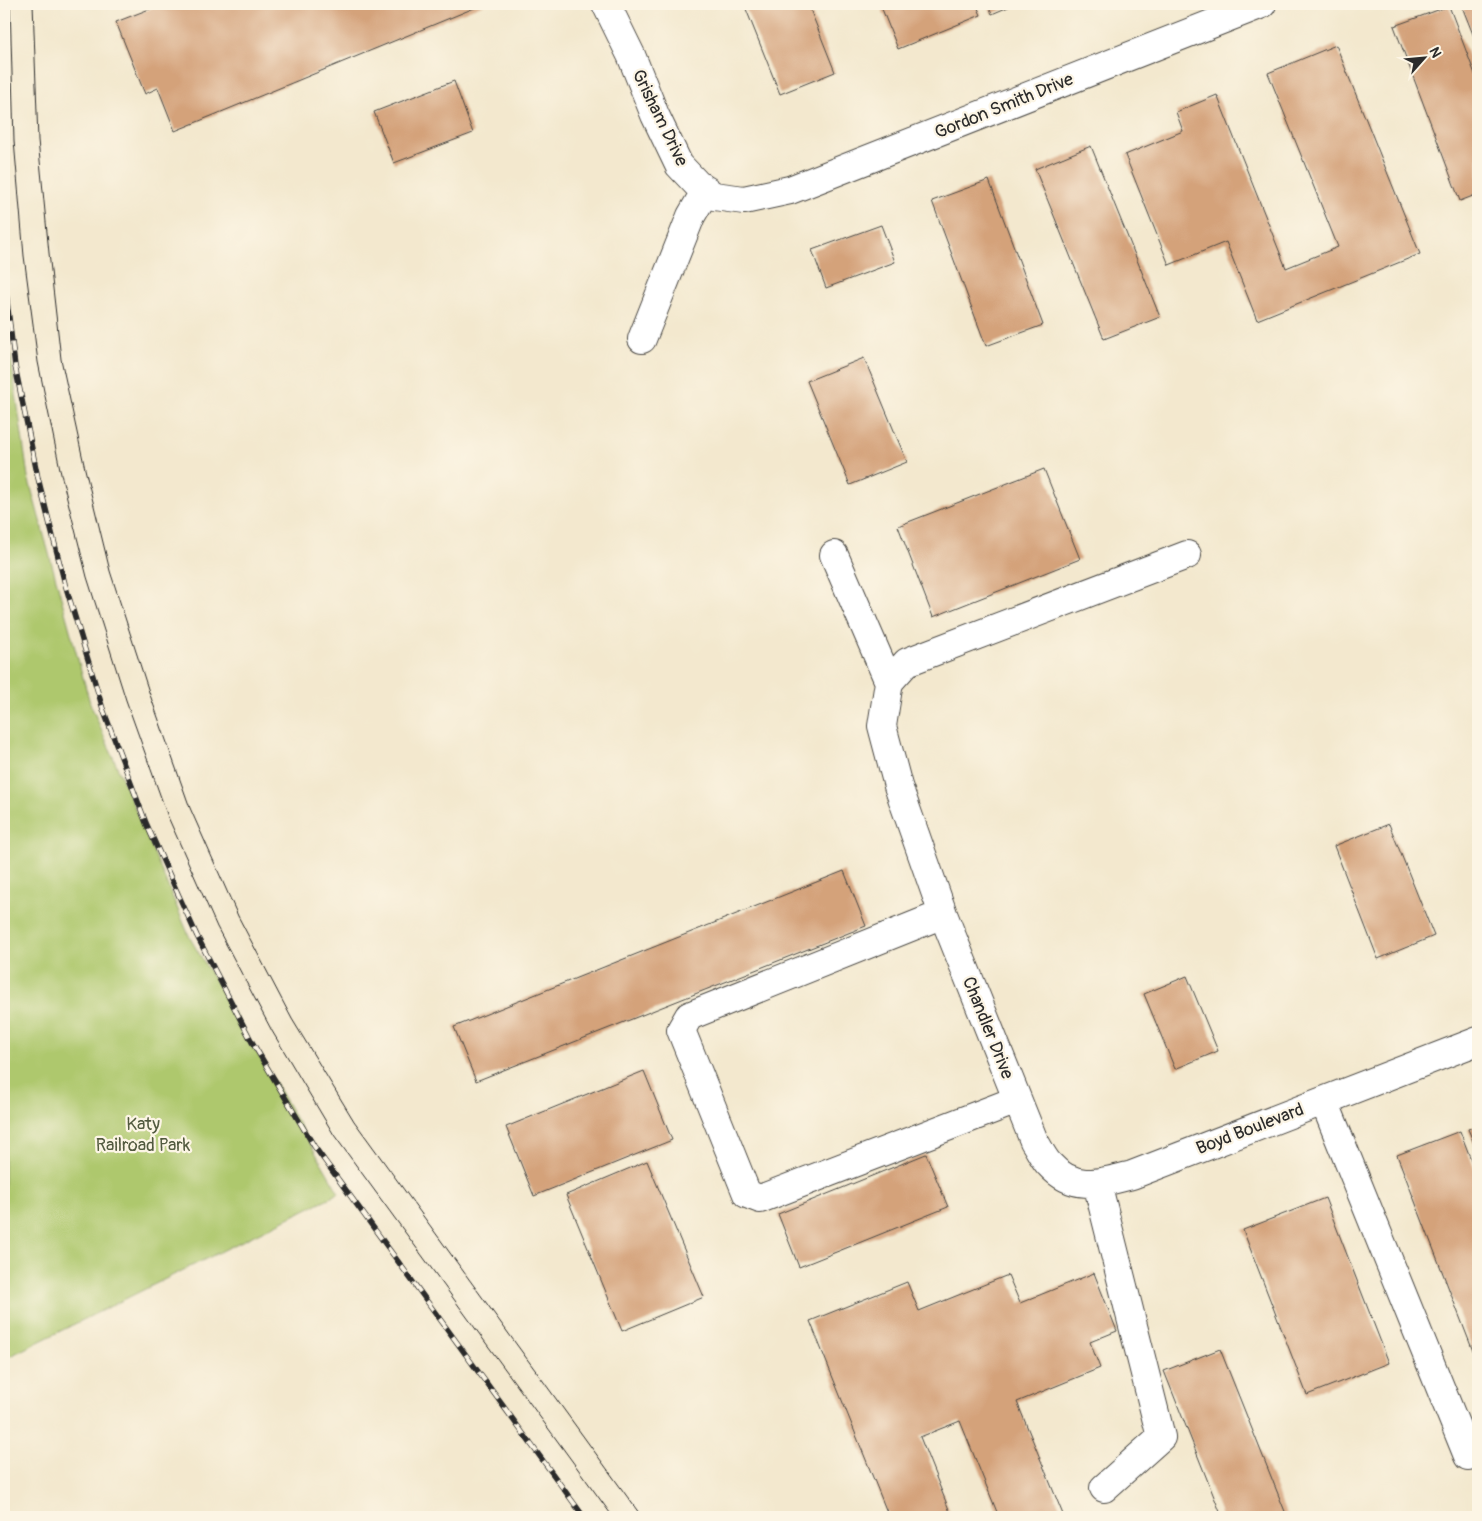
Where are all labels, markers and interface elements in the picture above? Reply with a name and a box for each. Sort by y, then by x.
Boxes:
north arrow [1400,32,1450,82]
text: N [1425,44,1445,60]
street label: Grisham Drive [627,66,693,170]
street label: Gordon Smith Drive [931,68,1077,144]
street label: Chandler Drive [957,973,1019,1083]
street label: Boyd Boulevard [1193,1098,1307,1160]
park label: Katy Railroad Park [96,1113,191,1157]

